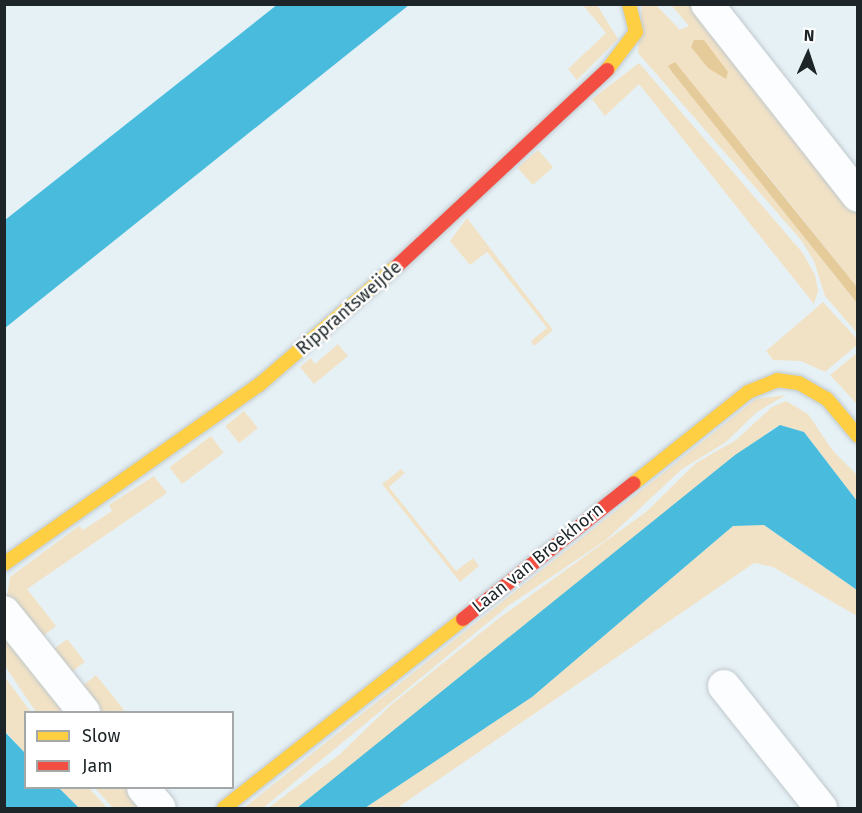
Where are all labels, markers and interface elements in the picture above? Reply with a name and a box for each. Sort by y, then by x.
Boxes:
north arrow [778,24,838,84]
text: N [803,26,815,45]
street label: Ripprantsweijde [292,256,406,360]
street label: Laan van Broekhorn [468,498,608,618]
legend [24,711,234,789]
text: Slow [82,725,120,747]
text: Jam [82,755,113,777]

